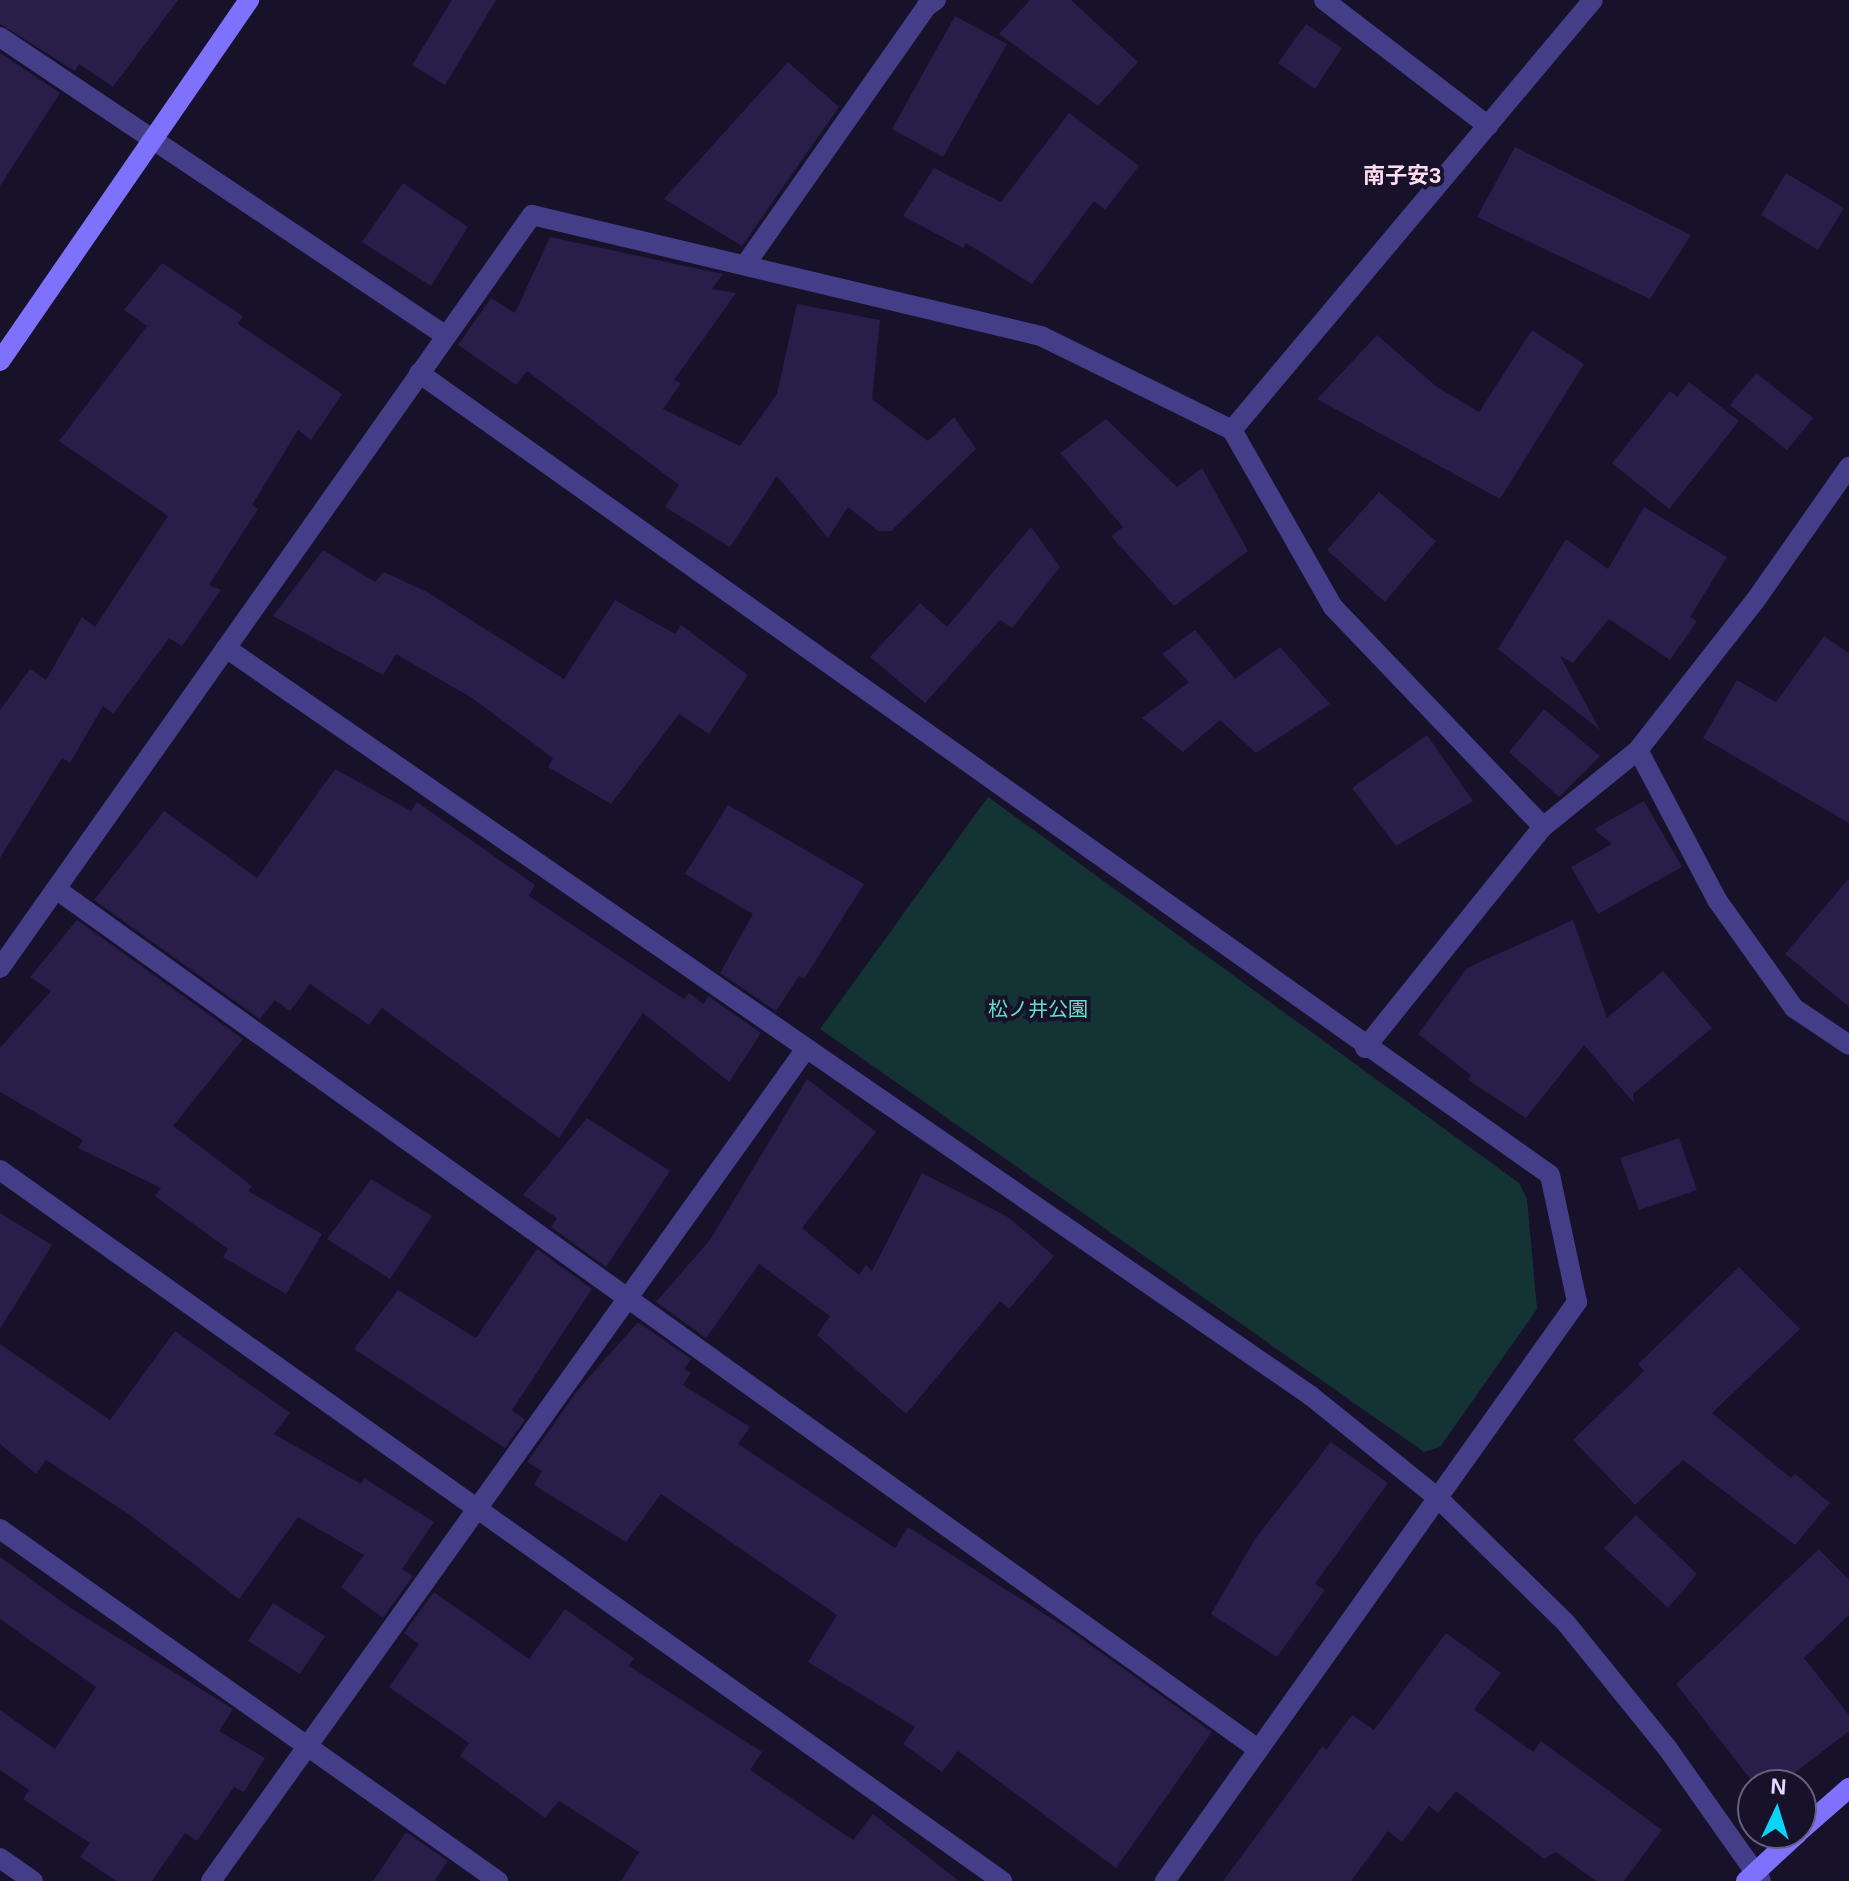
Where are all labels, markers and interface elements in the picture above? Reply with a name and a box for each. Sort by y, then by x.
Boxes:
district label: 南子安3 [1363,163,1441,189]
park label: 松ノ井公園 [988,997,1088,1021]
north arrow [1737,1769,1817,1849]
text: N [1770,1774,1787,1800]

